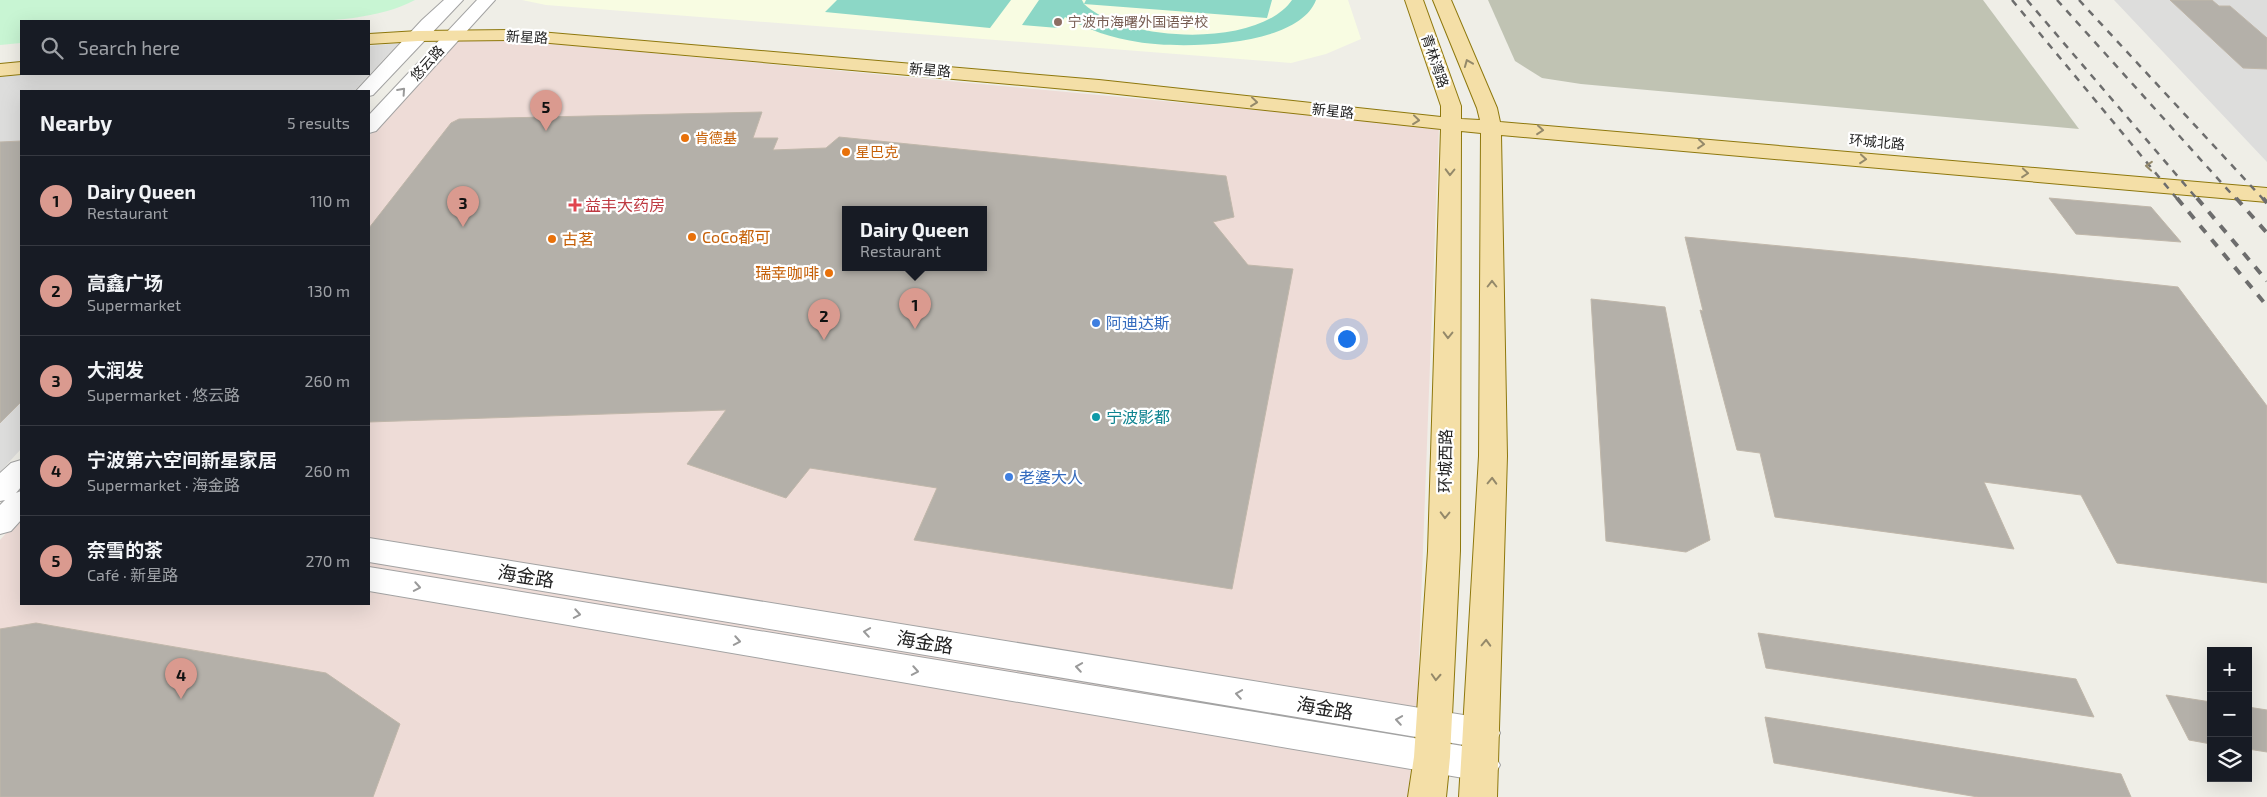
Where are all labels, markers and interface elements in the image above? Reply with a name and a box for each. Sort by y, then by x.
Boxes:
place label: 宁波市海曙外国语学校 [1068,13,1208,30]
marker: 宁波市海曙外国语学校 [1052,16,1064,28]
search box [20,20,370,75]
street label: 新星路 [506,27,548,46]
street label: 青林湾路 [1418,32,1453,90]
icon: search [38,34,66,62]
text: Search here [78,36,180,59]
street label: 悠云路 [406,41,447,84]
street label: 新星路 [908,59,952,80]
one-way arrow [1464,59,1475,68]
one-way arrow [396,88,405,97]
pin: 5 [530,90,562,131]
one-way arrow [1251,96,1259,107]
street label: 新星路 [1311,100,1355,121]
text: Nearby [40,110,112,135]
text: 5 results [287,113,350,132]
one-way arrow [1412,114,1420,125]
one-way arrow [1536,124,1544,135]
place label: 肯德基 [695,129,737,146]
street label: 环城北路 [1848,131,1906,152]
marker: 肯德基 [679,132,691,144]
one-way arrow [1698,139,1706,150]
place label: 星巴克 [856,143,898,160]
marker: 星巴克 [840,146,852,158]
one-way arrow [1860,153,1868,164]
one-way arrow [2144,161,2152,172]
one-way arrow [2021,168,2029,179]
one-way arrow [1445,169,1455,177]
text: Dairy Queen [87,180,196,203]
pin: 3 [447,186,479,227]
text: 1 [53,191,59,210]
text: 110 m [310,191,350,210]
place label: 益丰大药房 [585,195,665,214]
marker: 益丰大药房 [569,199,581,211]
text: Restaurant [87,203,168,222]
popup [842,206,987,271]
text: Dairy Queen [860,218,969,241]
place label: CoCo都可 [702,227,770,246]
place label: 古茗 [562,229,594,248]
marker: CoCo都可 [686,231,698,243]
marker: 古茗 [546,233,558,245]
text: Restaurant [860,241,941,260]
place label: 瑞幸咖啡 [755,263,819,282]
marker: 瑞幸咖啡 [823,267,835,279]
text: 高鑫广场 [87,271,163,294]
one-way arrow [1487,279,1497,287]
text: 2 [51,281,61,300]
text: 130 m [308,281,350,300]
pin: 1 [899,288,931,329]
text: Supermarket [87,295,181,314]
pin: 2 [808,299,840,340]
place label: 阿迪达斯 [1106,313,1170,332]
marker: 阿迪达斯 [1090,317,1102,329]
your location [1334,326,1360,352]
one-way arrow [1442,331,1453,339]
text: 大润发 [87,358,144,381]
text: 3 [51,371,61,390]
text: 260 m [305,371,350,390]
text: Supermarket · 悠云路 [87,385,240,404]
place label: 宁波影都 [1106,407,1170,426]
marker: 宁波影都 [1090,411,1102,423]
street label: 环城西路 [1434,429,1455,493]
text: 宁波第六空间新星家居 [87,448,277,471]
text: 4 [51,461,61,480]
text: 260 m [305,461,350,480]
place label: 老婆大人 [1019,467,1083,486]
marker: 老婆大人 [1003,471,1015,483]
text: Supermarket · 海金路 [87,475,240,494]
one-way arrow [1487,477,1498,485]
one-way arrow [1439,511,1450,519]
text: 奈雪的茶 [87,538,163,561]
text: 5 [52,551,60,570]
text: 270 m [306,551,350,570]
street label: 海金路 [496,560,556,591]
text: Café · 新星路 [87,565,178,584]
one-way arrow [412,582,421,592]
one-way arrow [573,609,581,619]
street label: 海金路 [895,626,955,657]
one-way arrow [862,628,871,638]
one-way arrow [734,635,742,646]
one-way arrow [1481,639,1491,647]
map controls [2207,647,2252,782]
button: + [2207,647,2252,692]
pin: 4 [165,658,197,699]
one-way arrow [1074,663,1083,673]
one-way arrow [910,665,919,675]
one-way arrow [1431,673,1442,681]
one-way arrow [1235,689,1244,699]
street label: 海金路 [1295,692,1355,723]
button: − [2207,692,2252,737]
one-way arrow [1395,716,1404,726]
button: layers [2207,737,2252,782]

